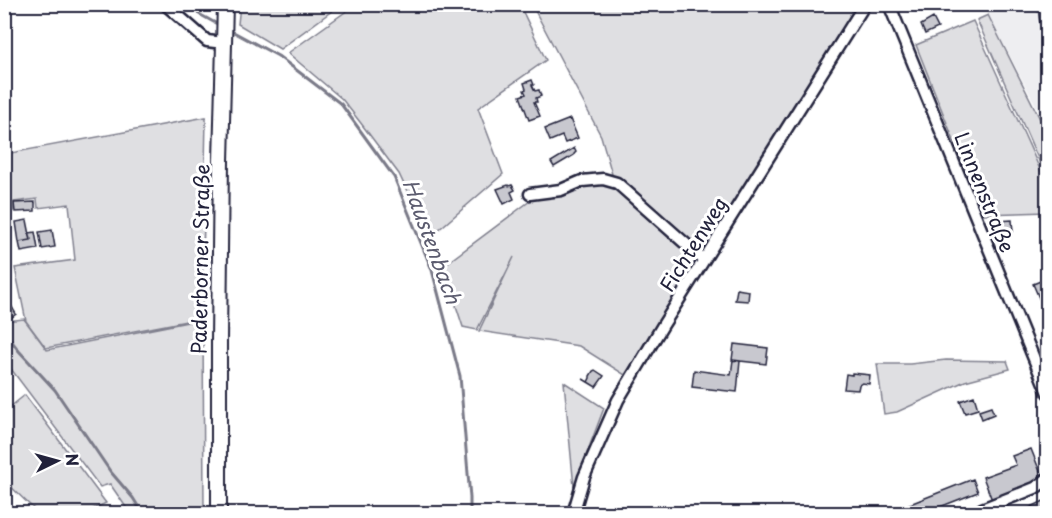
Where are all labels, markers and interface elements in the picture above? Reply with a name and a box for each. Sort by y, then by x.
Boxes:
street label: Linnenstraße [947,127,1023,257]
street label: Paderborner Straße [183,164,217,354]
water label: Haustenbach [396,174,471,309]
street label: Fichtenweg [652,190,734,298]
north arrow [27,431,87,491]
text: N [60,452,85,467]

